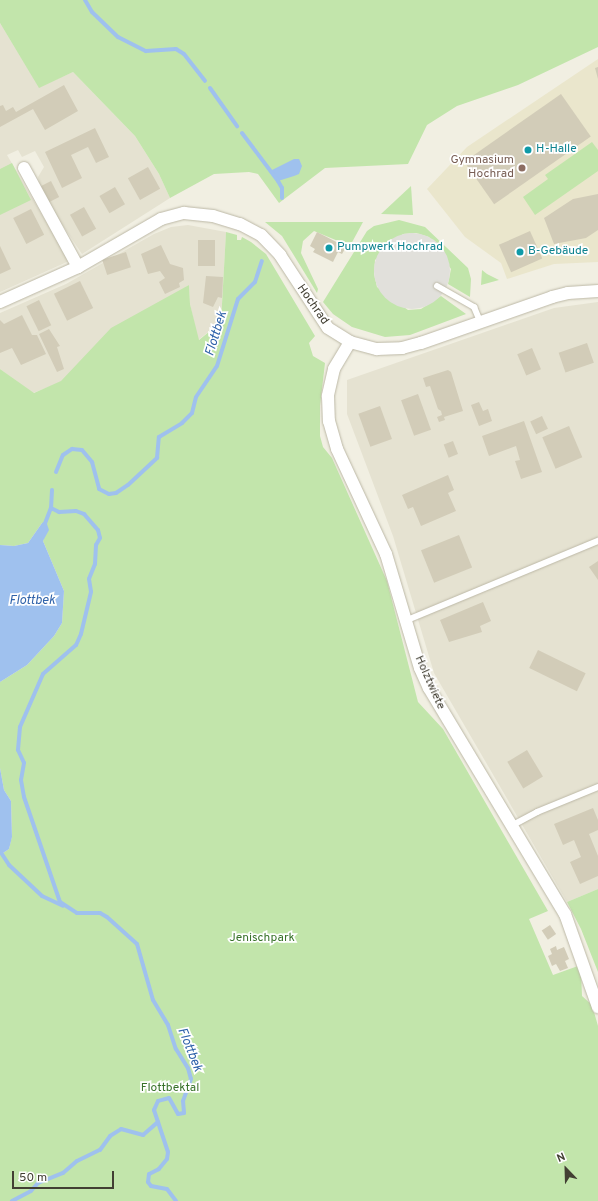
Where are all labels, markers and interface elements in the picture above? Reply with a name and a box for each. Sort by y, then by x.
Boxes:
place label: H-Halle [536,143,577,157]
marker: H-Halle [523,145,533,155]
place label: Gymnasium Hochrad [450,154,514,182]
marker: Gymnasium Hochrad [517,163,527,173]
place label: Pumpwerk Hochrad [337,241,443,255]
marker: Pumpwerk Hochrad [324,243,334,253]
place label: B-Gebäude [528,245,588,259]
marker: B-Gebäude [515,247,525,257]
street label: Hochrad [293,282,331,328]
water label: Flottbek [203,310,231,358]
water label: Flottbek [9,593,55,609]
street label: Holztwiete [411,654,447,712]
park label: Jenischpark [229,932,295,946]
water label: Flottbek [173,1026,205,1074]
park label: Flottbektal [141,1082,199,1096]
north arrow [546,1149,586,1189]
text: N [555,1150,568,1166]
scale bar [14,1163,116,1189]
text: 50 m [19,1170,47,1186]

